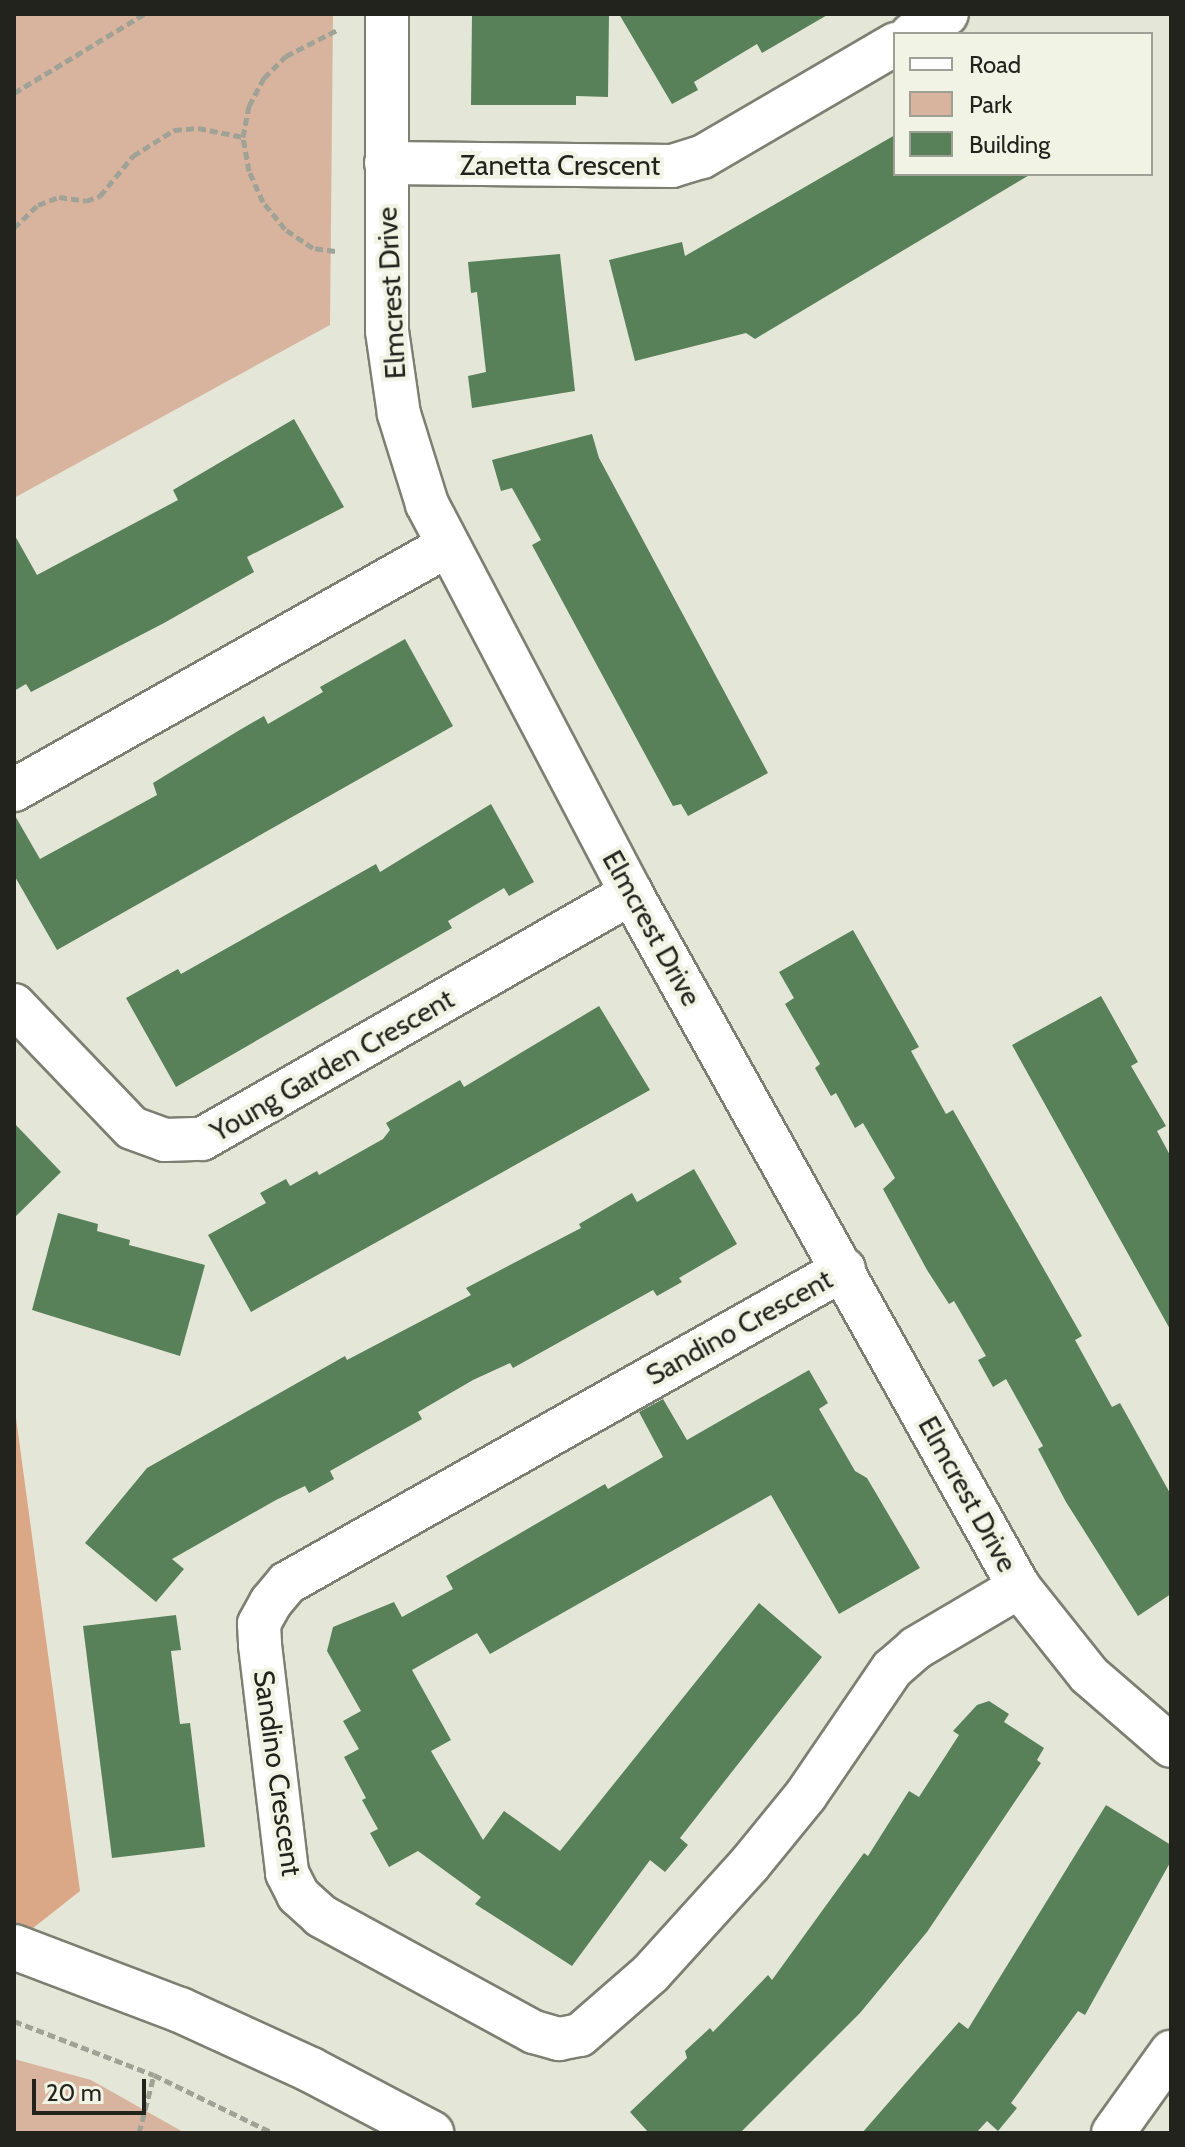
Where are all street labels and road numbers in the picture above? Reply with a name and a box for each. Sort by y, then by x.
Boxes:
street label: Zanetta Crescent [460,148,660,182]
street label: Elmcrest Drive [370,206,412,380]
street label: Elmcrest Drive [596,844,708,1012]
street label: Young Garden Crescent [204,982,460,1148]
street label: Sandino Crescent [640,1262,838,1392]
street label: Elmcrest Drive [912,1410,1024,1578]
street label: Sandino Crescent [247,1668,309,1878]

